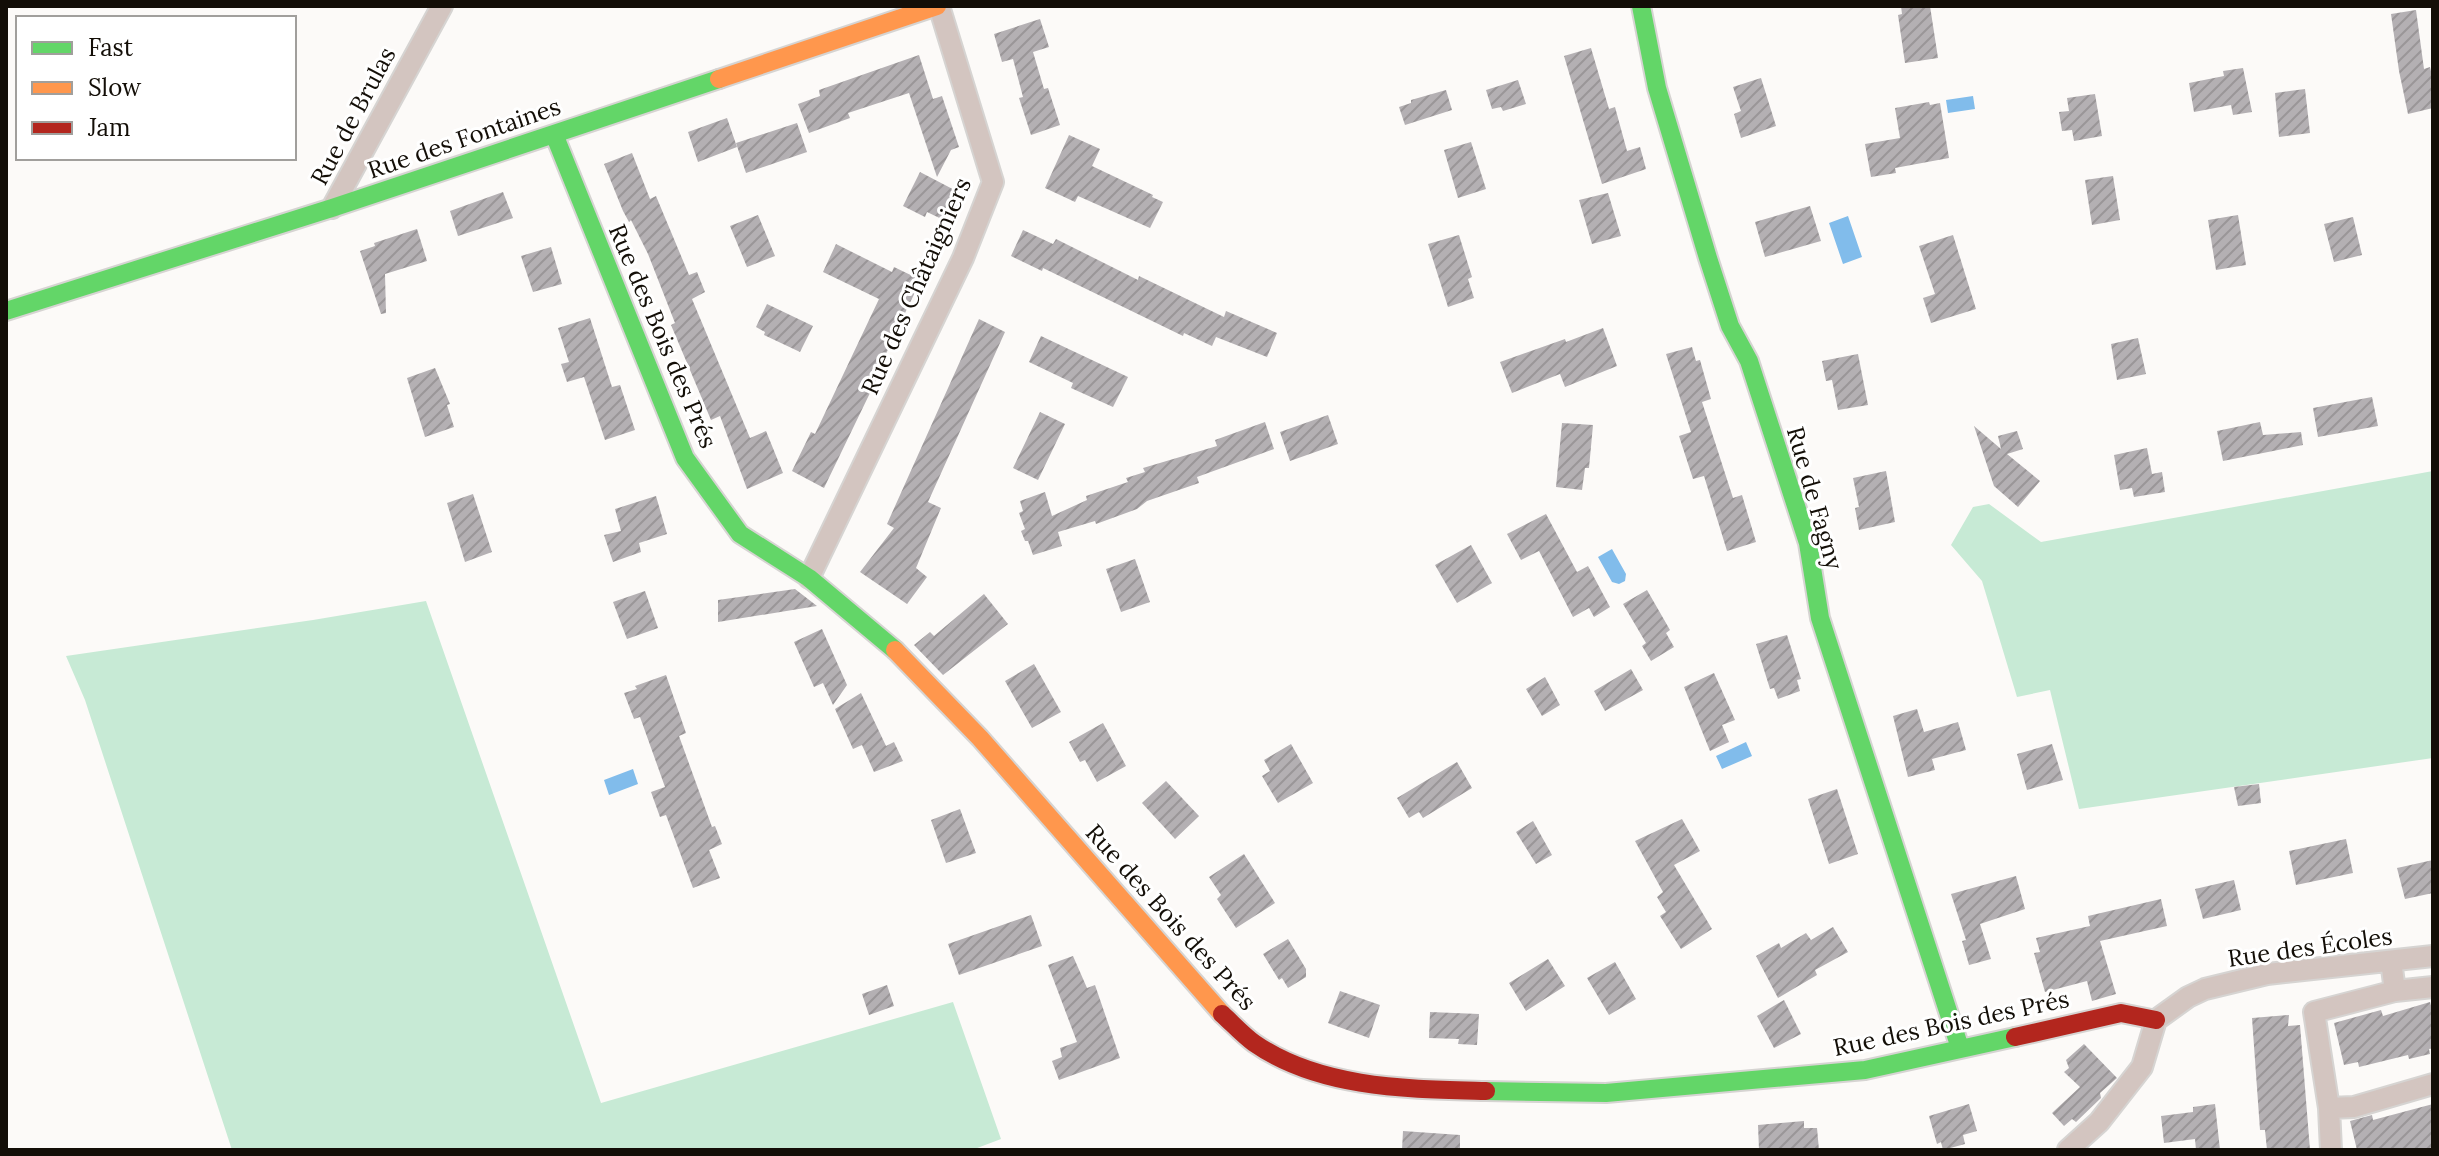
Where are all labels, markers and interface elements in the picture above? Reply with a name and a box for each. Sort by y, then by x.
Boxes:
legend [16,16,296,160]
text: Fast [88,32,134,63]
street label: Rue de Brulas [304,42,402,190]
text: Slow [88,72,142,103]
street label: Rue des Fontaines [364,90,564,186]
text: Jam [87,112,130,143]
street label: Rue des Châtaigniers [854,173,978,399]
street label: Rue des Bois des Prés [602,219,724,453]
street label: Rue de Fagny [1780,423,1850,573]
street label: Rue des Bois des Prés [1079,817,1263,1017]
street label: Rue des Écoles [2226,920,2394,974]
street label: Rue des Bois des Prés [1830,983,2072,1063]

